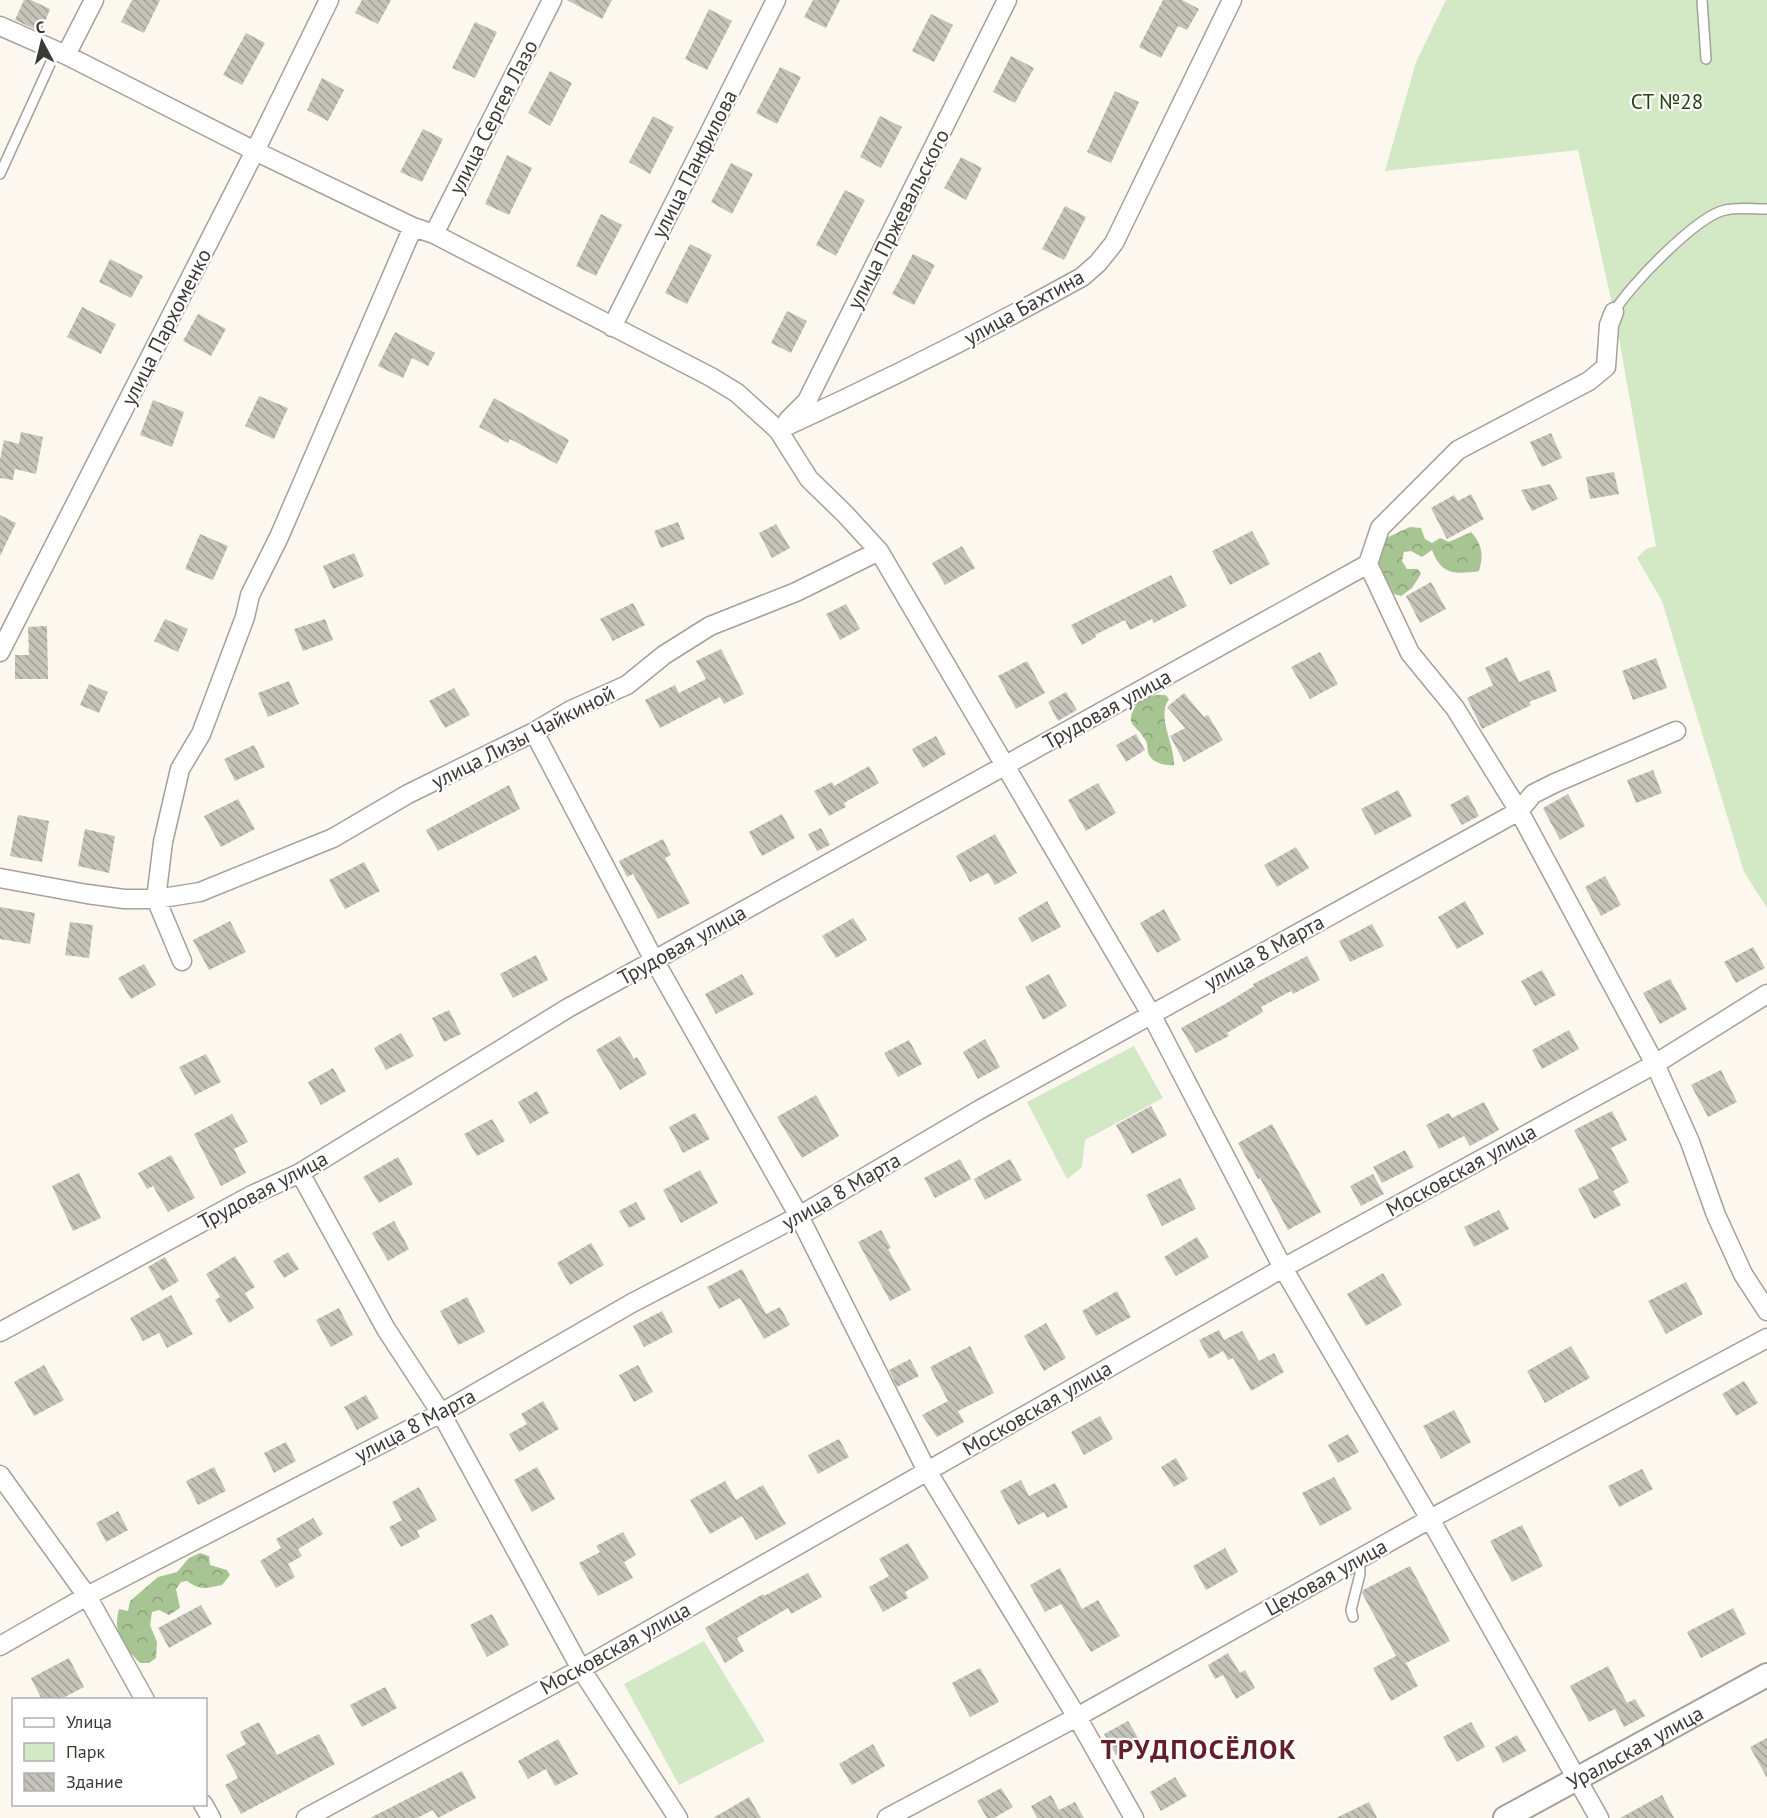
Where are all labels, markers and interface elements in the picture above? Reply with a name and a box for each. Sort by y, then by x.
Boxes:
north arrow [12,12,72,72]
text: С [35,17,46,38]
street label: улица Сергея Лазо [442,35,544,199]
street label: улица Панфилова [645,85,743,243]
park label: СТ №28 [1631,88,1703,115]
street label: улица Пржевальского [841,124,955,314]
street label: улица Пархоменко [115,244,217,410]
street label: улица Бахтина [959,263,1089,351]
street label: Трудовая улица [1038,663,1176,755]
street label: улица Лизы Чайкиной [427,679,619,795]
street label: Трудовая улица [613,899,751,991]
street label: улица 8 Марта [1199,908,1329,996]
street label: Московская улица [1381,1118,1541,1222]
street label: Трудовая улица [194,1145,332,1235]
street label: улица 8 Марта [777,1146,905,1236]
street label: Московская улица [958,1354,1116,1462]
street label: улица 8 Марта [350,1382,480,1468]
street label: Цеховая улица [1260,1532,1392,1622]
street label: Московская улица [535,1596,695,1700]
legend [12,1698,207,1806]
street label: Уральская улица [1562,1699,1708,1795]
text: Улица [66,1710,112,1733]
district label: ТРУДПОСЁЛОК [1101,1732,1297,1766]
text: Парк [66,1740,106,1763]
text: Здание [66,1770,123,1793]

